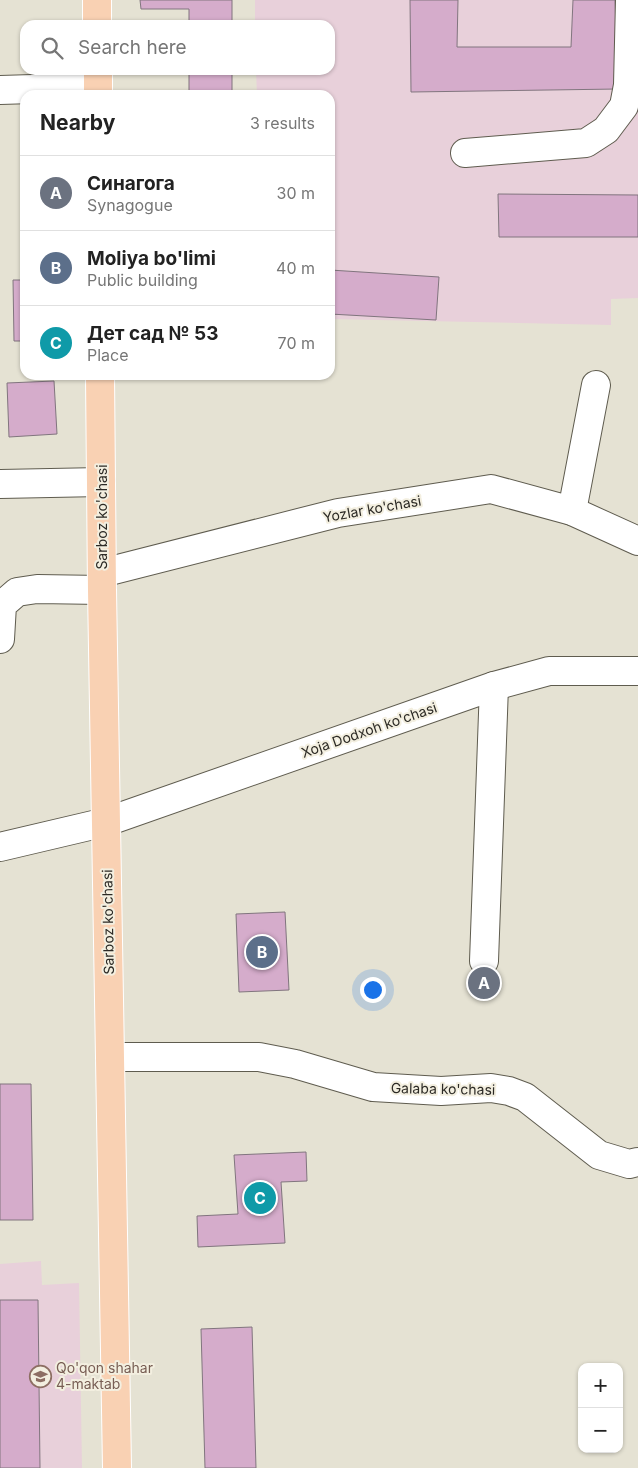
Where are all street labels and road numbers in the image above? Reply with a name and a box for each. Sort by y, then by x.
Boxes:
street label: Sarboz ko'chasi [93,464,110,570]
street label: Yozlar ko'chasi [322,492,422,525]
street label: Xoja Dodxoh ko'chasi [299,698,439,761]
street label: Sarboz ko'chasi [98,869,117,975]
street label: Galaba ko'chasi [391,1079,495,1098]

